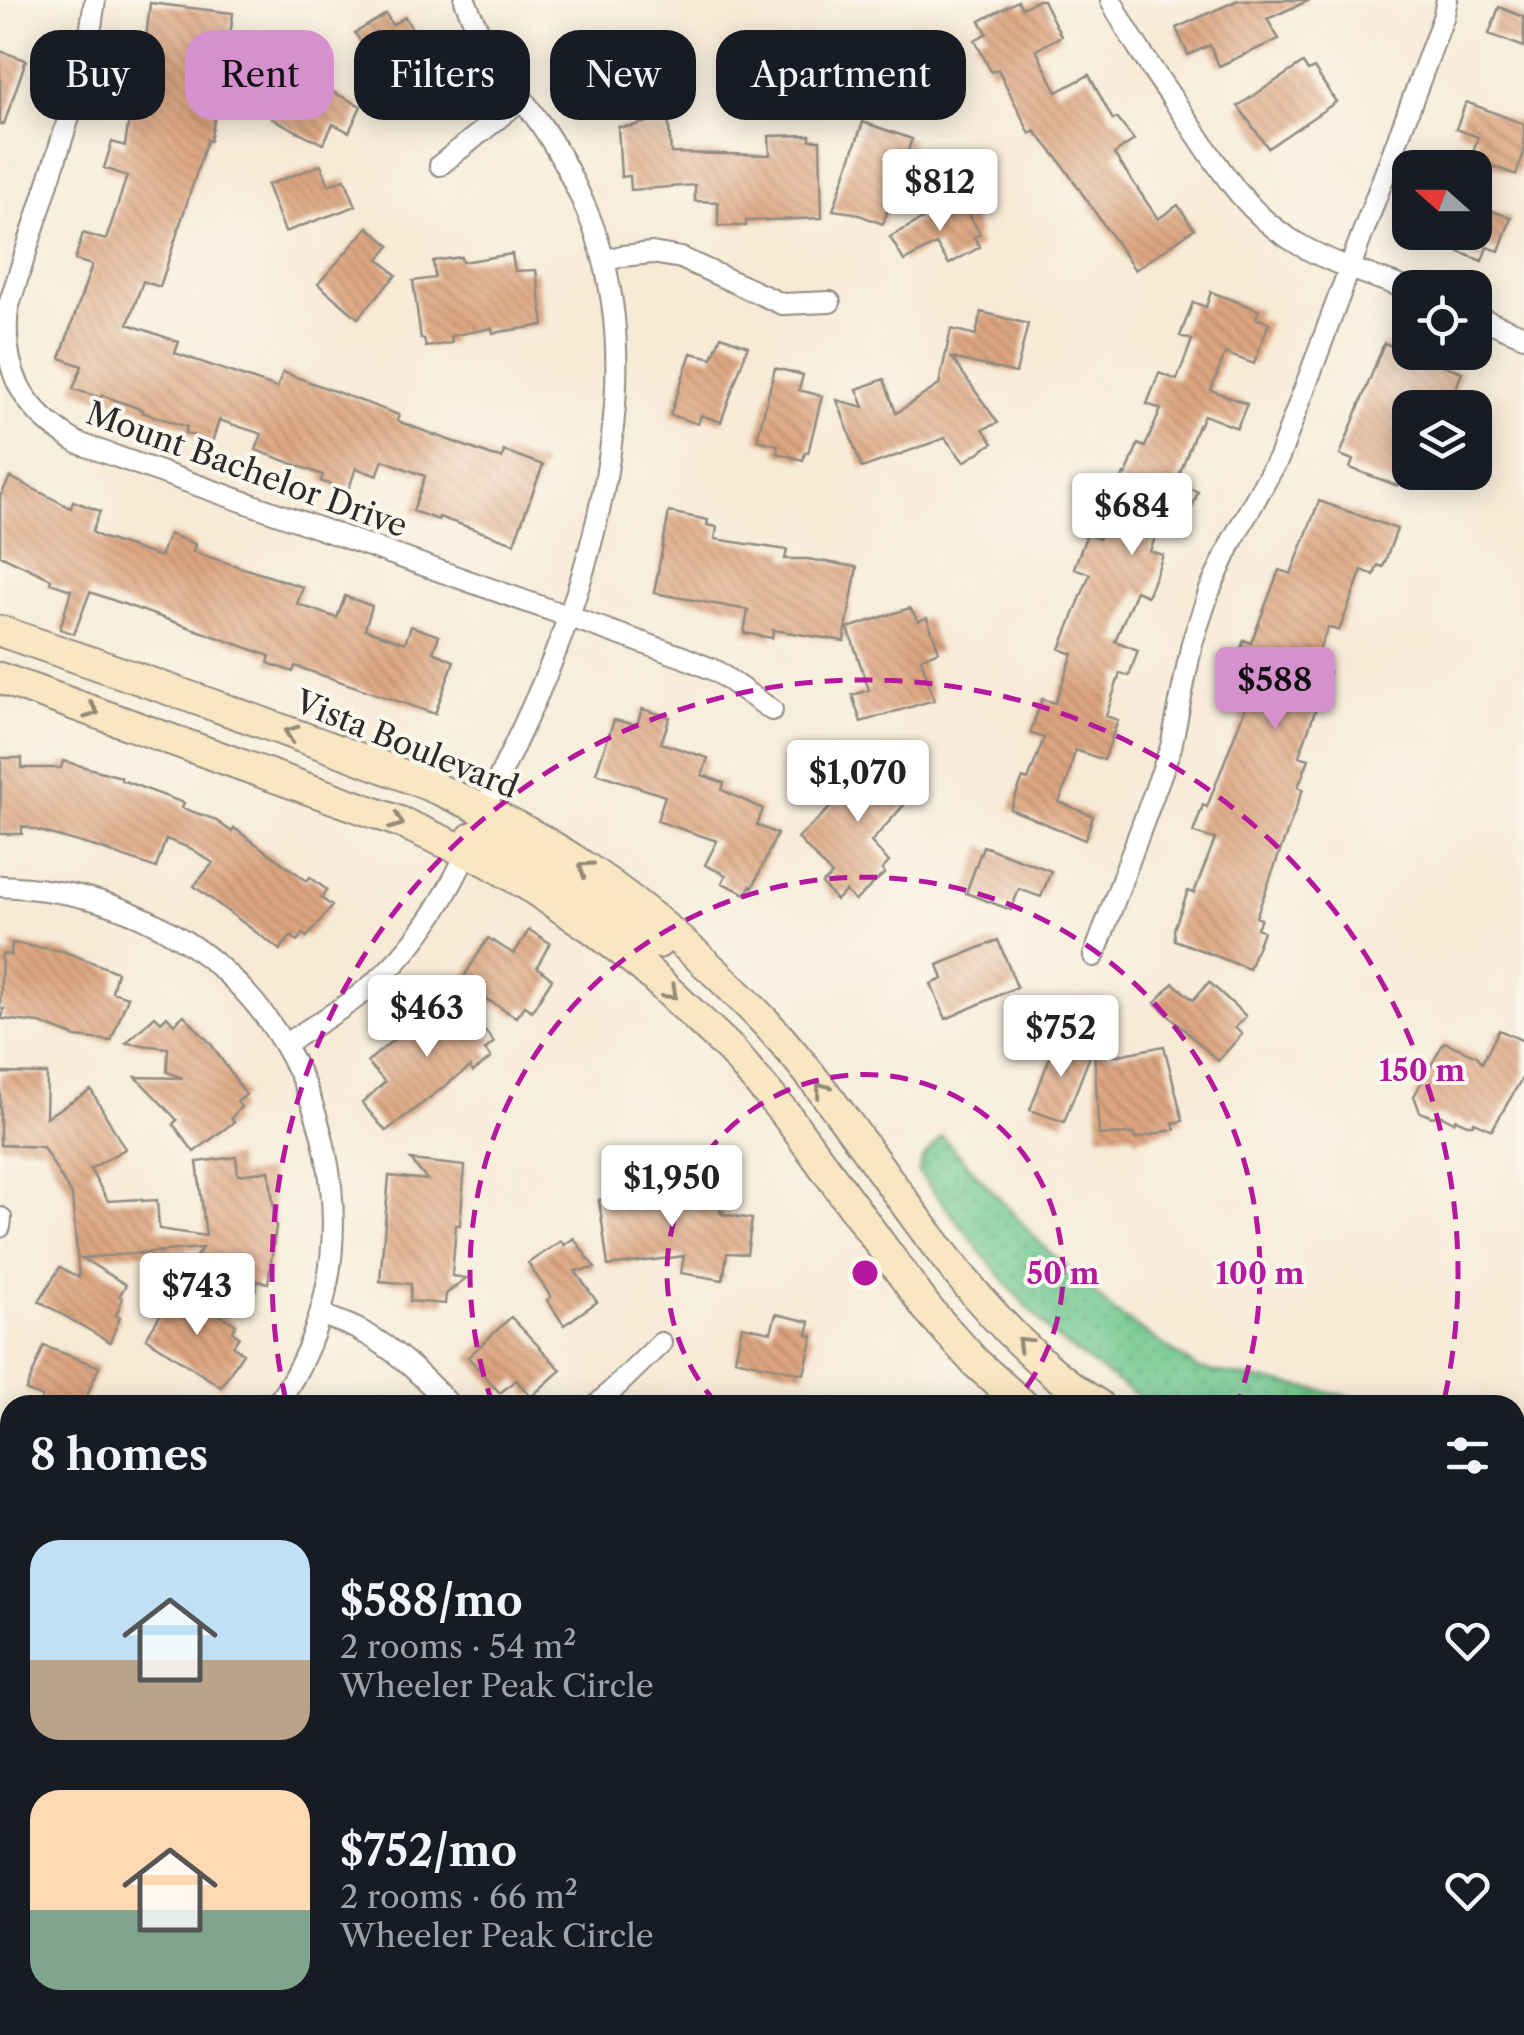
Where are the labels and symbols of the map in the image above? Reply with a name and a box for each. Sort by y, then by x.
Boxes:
pin: $812 [881,149,999,234]
north arrow [1392,150,1492,250]
street label: Mount Bachelor Drive [81,393,413,545]
pin: $684 [1073,473,1191,558]
pin: $588 [1216,647,1334,732]
street label: Vista Boulevard [289,681,524,807]
one-way arrow [82,699,99,720]
one-way arrow [283,724,300,745]
pin: $1,070 [777,740,939,825]
one-way arrow [387,810,405,830]
one-way arrow [578,861,596,880]
pin: $463 [368,975,486,1060]
one-way arrow [659,981,678,999]
pin: $752 [1002,995,1120,1080]
text: 150 m [1379,1052,1465,1089]
one-way arrow [816,1082,833,1100]
pin: $1,950 [591,1145,753,1230]
pin: $743 [138,1253,256,1338]
centre of rings [847,1255,883,1291]
text: 50 m [1026,1255,1100,1292]
text: 100 m [1216,1255,1305,1292]
one-way arrow [1016,1337,1034,1355]

